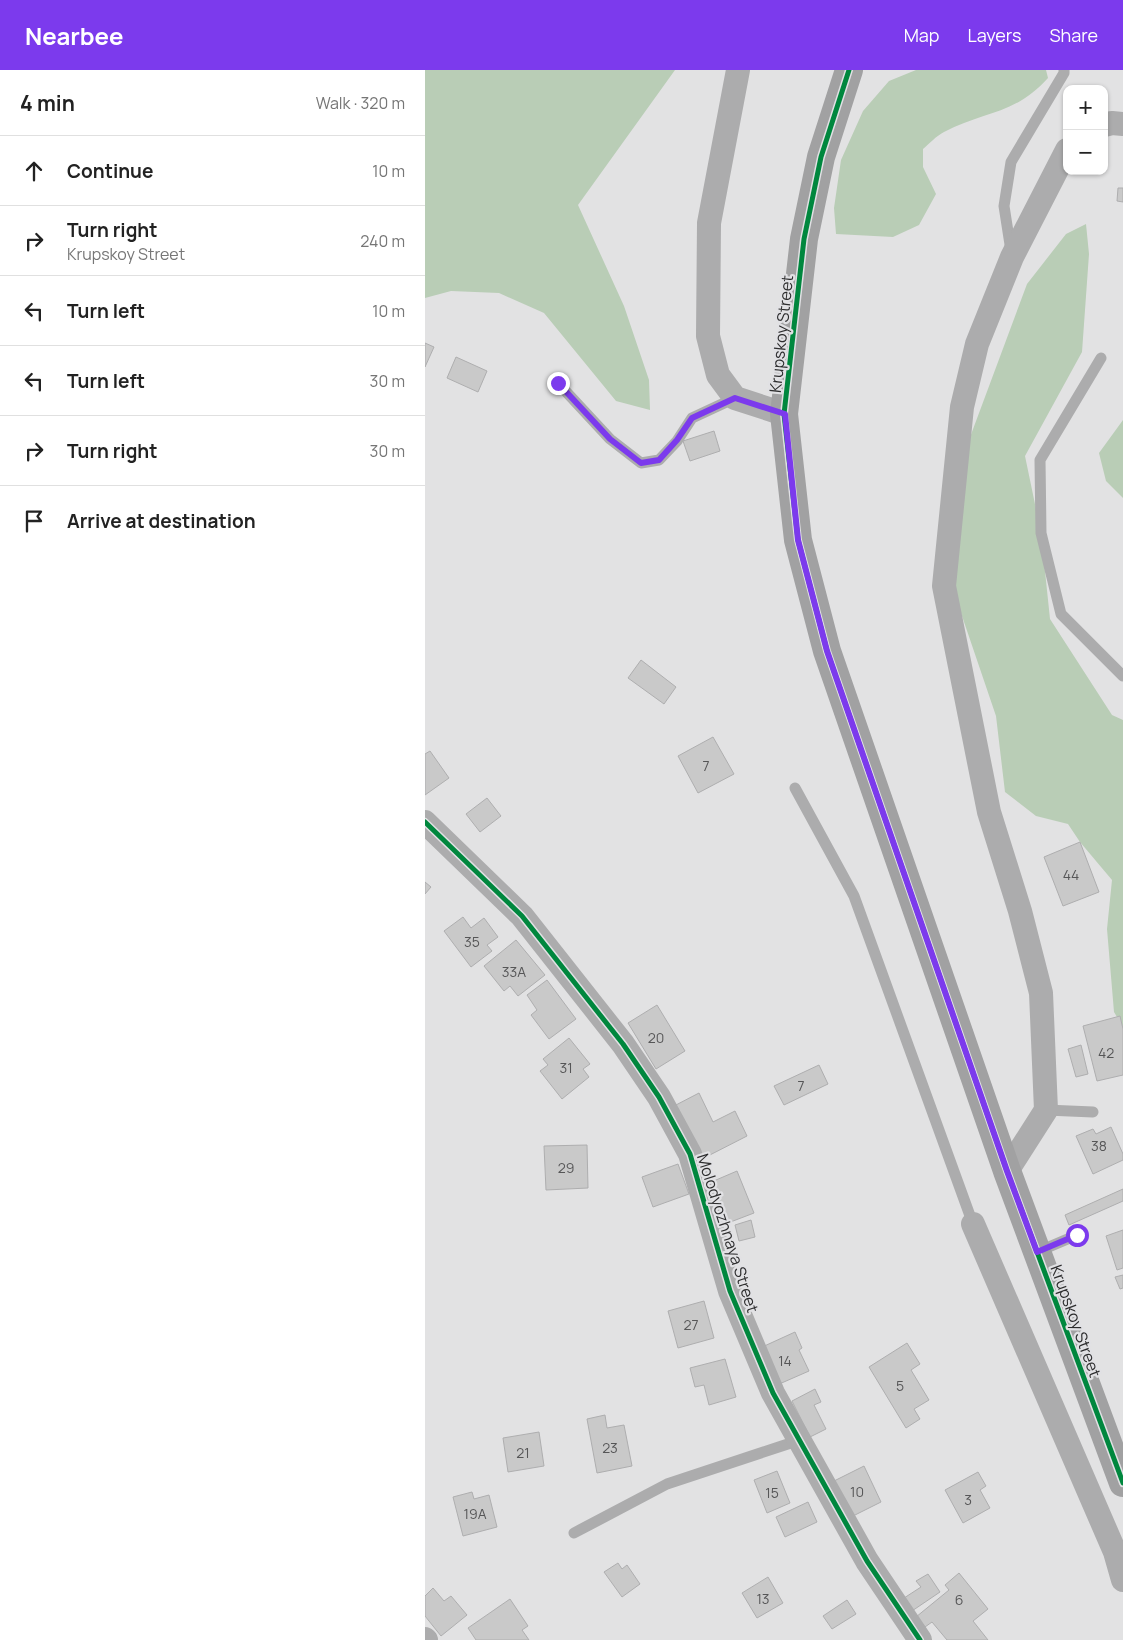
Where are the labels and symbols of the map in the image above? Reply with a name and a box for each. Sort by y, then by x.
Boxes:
street label: Krupskoy Street [764,274,798,394]
route end [547,372,570,395]
house number: 7 [702,756,710,775]
house number: 44 [1063,865,1079,884]
house number: 35 [464,932,480,951]
house number: 33А [502,962,526,981]
house number: 20 [648,1028,664,1047]
house number: 42 [1098,1043,1114,1062]
house number: 31 [559,1058,573,1077]
house number: 7 [797,1076,805,1095]
house number: 38 [1091,1136,1107,1155]
street label: Molodyozhnaya Street [692,1151,764,1315]
house number: 29 [558,1158,574,1177]
route start [1066,1224,1089,1247]
street label: Krupskoy Street [1045,1262,1107,1380]
house number: 27 [683,1315,699,1334]
house number: 14 [778,1351,792,1370]
house number: 5 [896,1376,904,1395]
house number: 23 [602,1438,618,1457]
house number: 21 [516,1443,530,1462]
house number: 10 [850,1482,864,1501]
house number: 15 [765,1483,779,1502]
house number: 3 [964,1490,972,1509]
house number: 19А [463,1504,487,1523]
house number: 13 [756,1589,770,1608]
house number: 6 [955,1590,963,1609]

